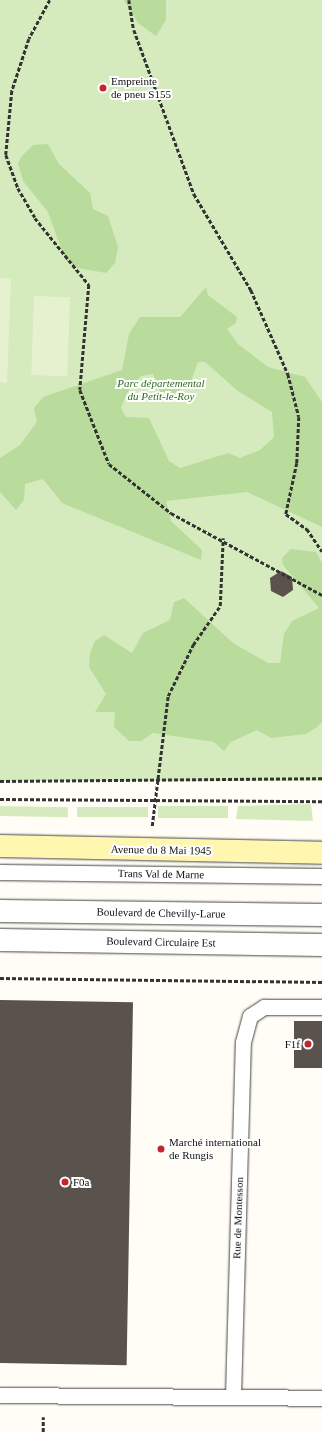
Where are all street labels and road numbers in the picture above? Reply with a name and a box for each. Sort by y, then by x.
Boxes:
street label: Avenue du 8 Mai 1945 [111,843,211,857]
street label: Trans Val de Marne [118,867,204,881]
street label: Boulevard de Chevilly-Larue [96,905,226,921]
street label: Boulevard Circulaire Est [106,934,216,950]
street label: Rue de Montesson [230,1177,246,1259]

